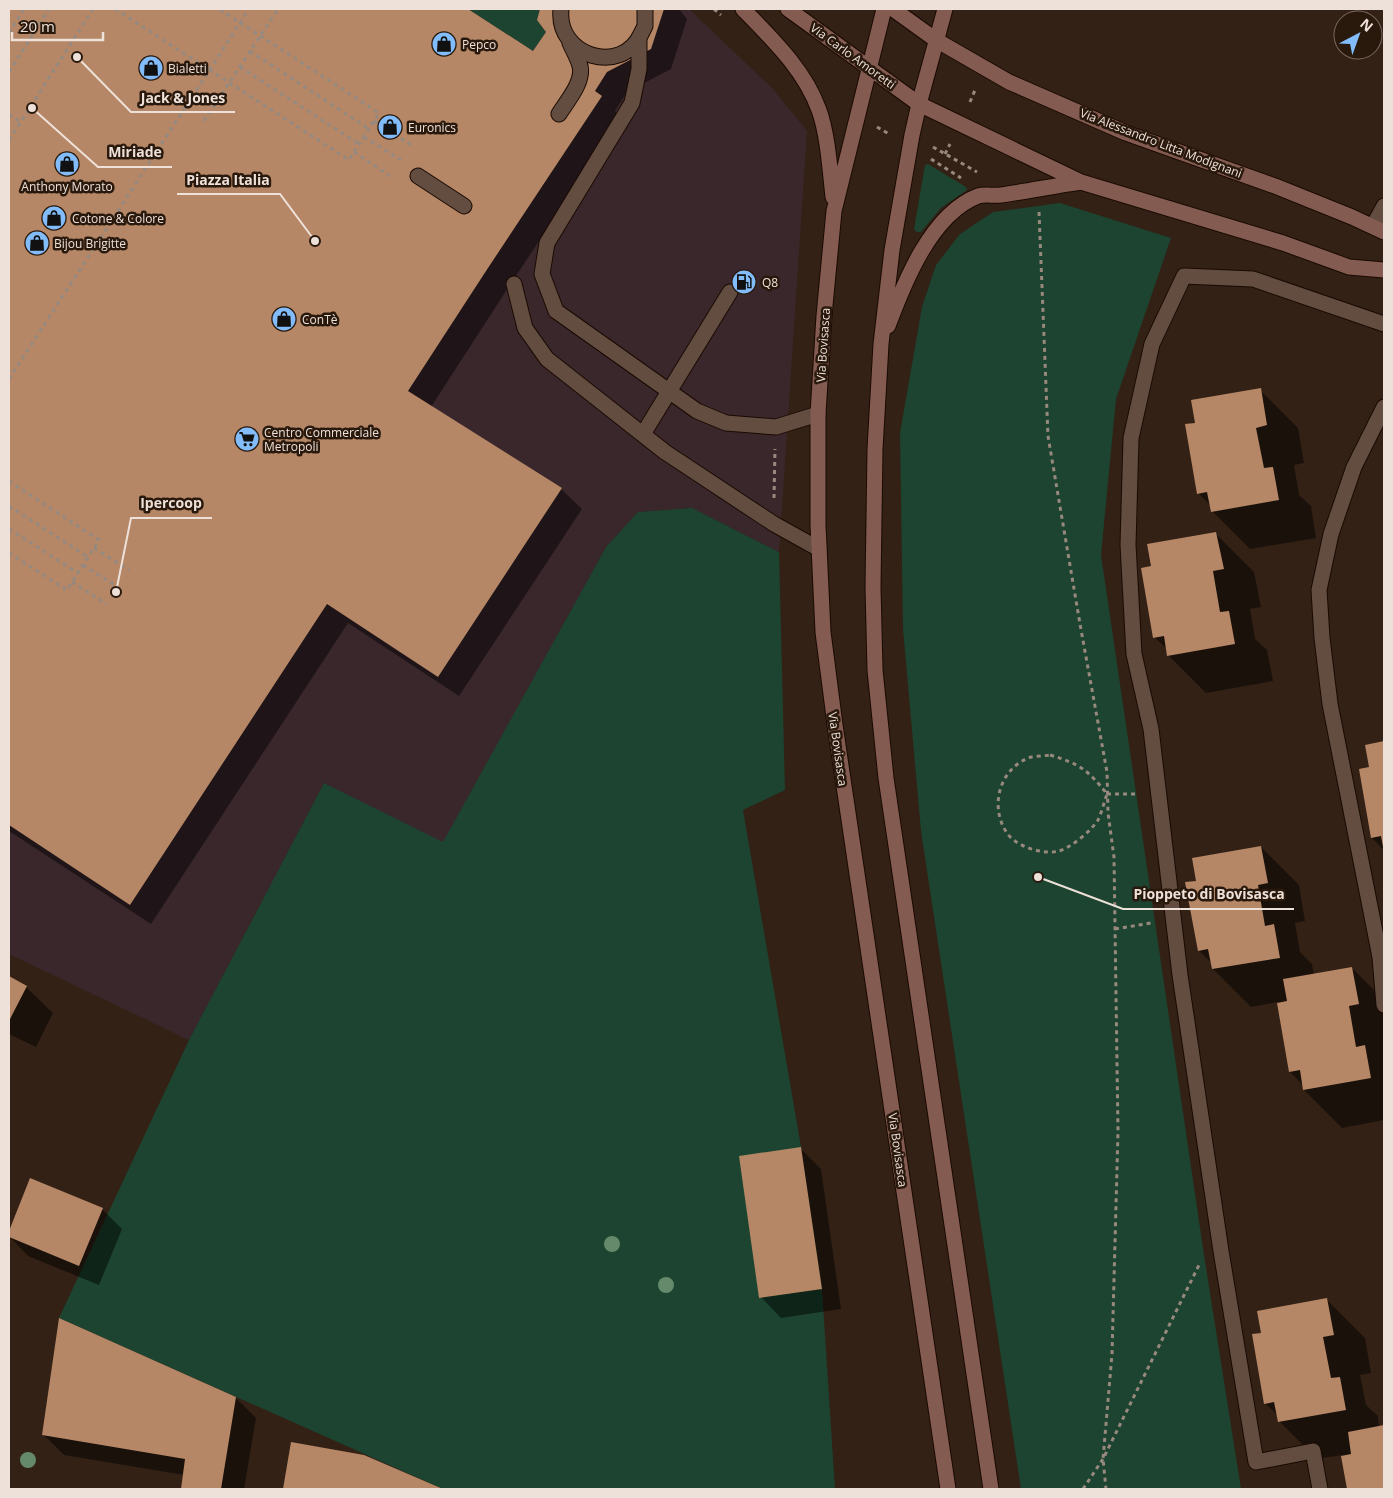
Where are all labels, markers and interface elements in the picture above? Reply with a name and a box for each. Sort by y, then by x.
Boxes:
scale bar [12,10,104,42]
north arrow [1333,10,1383,60]
text: N [1356,14,1377,36]
text: 20 m [20,16,55,36]
street label: Via Carlo Amoretti [807,19,899,93]
shop icon: Pepco [431,31,457,57]
place label: Pepco [462,36,496,53]
shop icon: Bialetti [138,55,164,81]
place label: Bialetti [168,60,207,77]
callout: Jack & Jones [131,83,235,112]
text: Jack & Jones [139,88,225,107]
street label: Via Alessandro Litta Modignani [1078,104,1244,182]
shop icon: Euronics [377,114,403,140]
place label: Euronics [408,119,456,136]
callout: Miriade [98,138,172,167]
text: Miriade [108,142,162,161]
shop icon: Anthony Morato [54,151,80,177]
callout: Piazza Italia [177,165,280,194]
text: Piazza Italia [186,170,270,189]
place label: Anthony Morato [21,178,113,195]
shop icon: Cotone & Colore [41,205,67,231]
place label: Cotone & Colore [72,210,164,227]
shop icon: Bijou Brigitte [24,230,50,256]
place label: Bijou Brigitte [54,235,126,252]
fuel station icon: Q8 [731,269,757,295]
place label: Q8 [762,274,778,291]
shop icon: ConTè [271,306,297,332]
street label: Via Bovisasca [812,307,834,383]
place label: ConTè [302,311,338,328]
place label: Centro Commerciale Metropoli [264,424,379,455]
supermarket icon: Centro Commerciale Metropoli [234,426,260,452]
callout: Ipercoop [131,489,212,518]
text: Ipercoop [140,493,202,512]
street label: Via Bovisasca [824,711,852,787]
callout: Pioppeto di Bovisasca [1123,880,1294,909]
text: Pioppeto di Bovisasca [1133,884,1285,903]
street label: Via Bovisasca [884,1112,912,1188]

